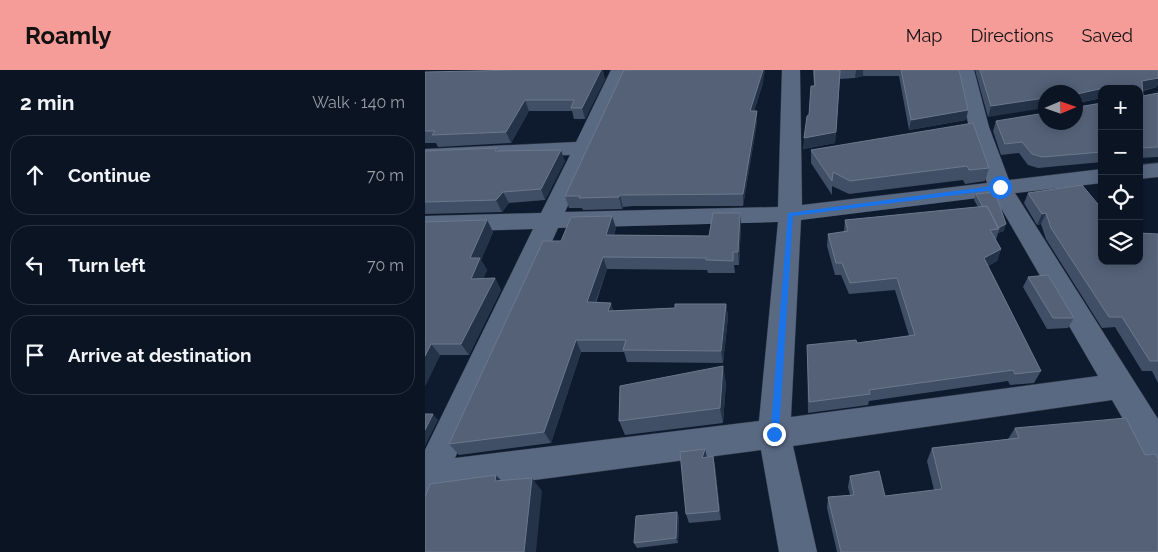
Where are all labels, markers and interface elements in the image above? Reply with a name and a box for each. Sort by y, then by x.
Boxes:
text: Roamly [25,21,111,50]
text: Map [906,25,942,46]
text: Directions [970,25,1054,46]
text: Saved [1082,25,1133,46]
north arrow [1038,85,1083,130]
map controls [1098,85,1143,265]
button: + [1098,85,1143,130]
text: 2 min [20,90,74,115]
text: Walk · 140 m [312,93,405,112]
button: − [1098,130,1143,175]
icon: ahead [21,161,49,189]
text: Continue [68,164,151,186]
text: 70 m [367,166,404,185]
button: locate [1098,175,1143,220]
route start [989,176,1012,199]
button: layers [1098,220,1143,265]
icon: left [21,251,49,279]
text: Turn left [68,254,145,276]
text: 70 m [367,256,404,275]
icon: arrive [21,341,49,369]
text: Arrive at destination [68,344,252,366]
route end [763,423,786,446]

